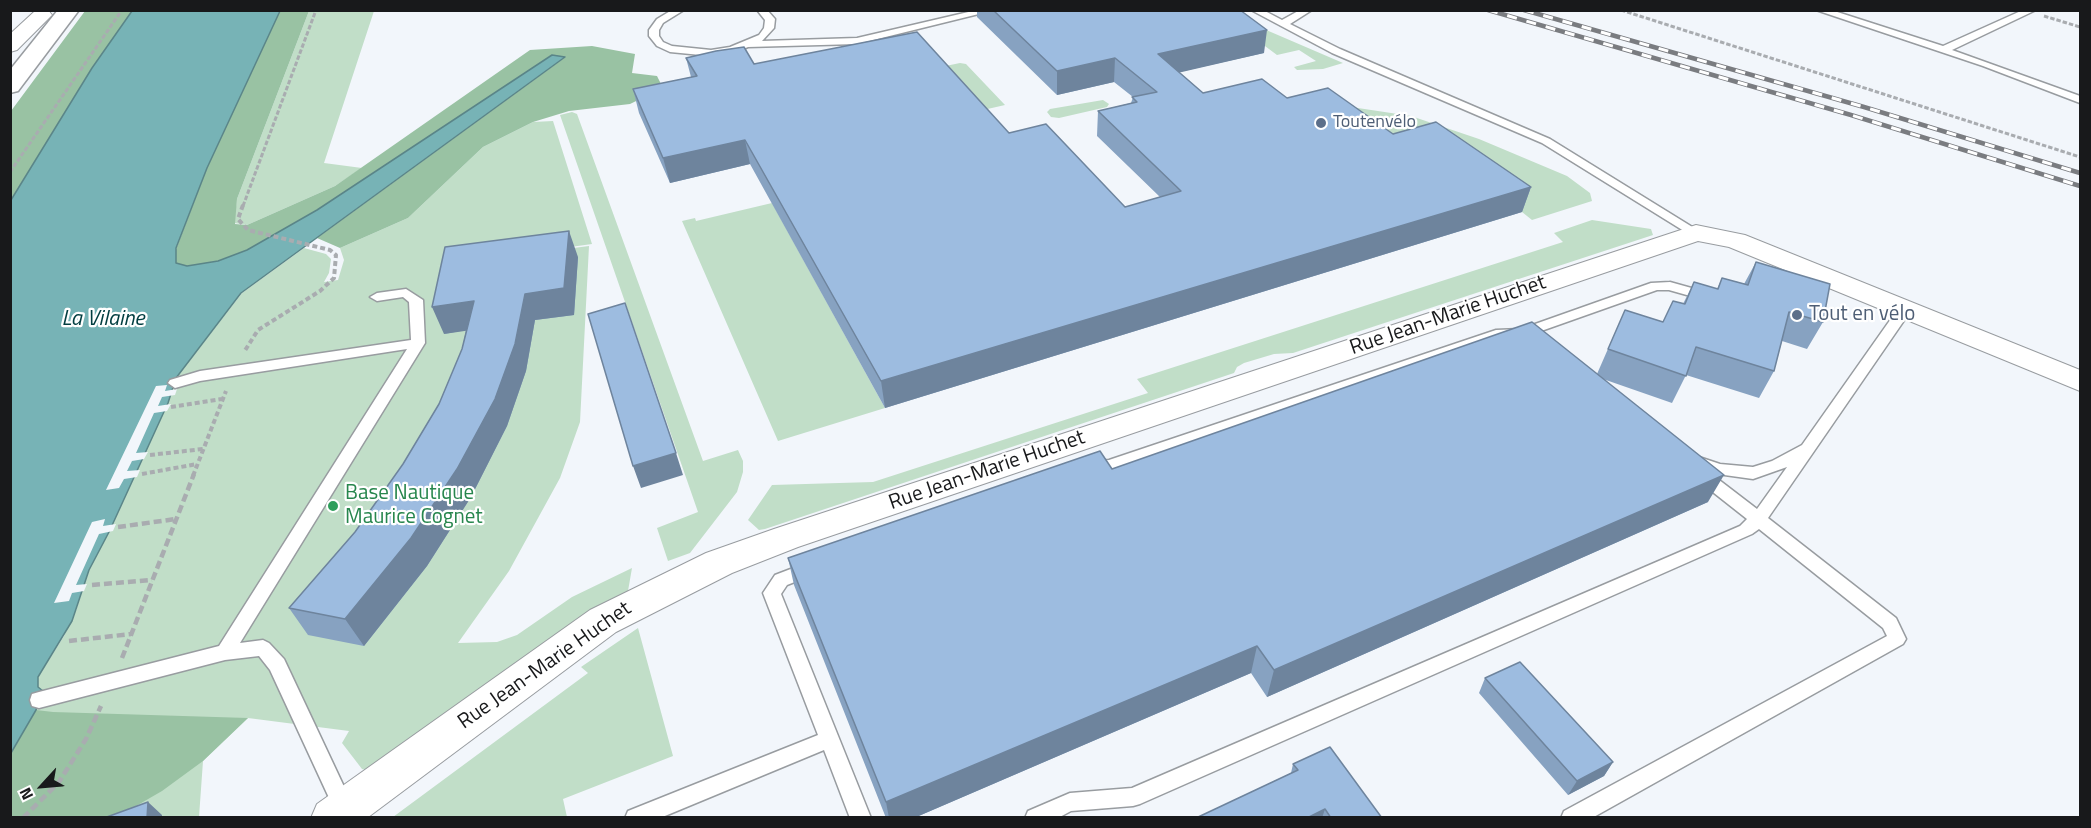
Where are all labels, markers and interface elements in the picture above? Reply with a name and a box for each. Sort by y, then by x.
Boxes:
place label: Toutenvélo [1333,112,1416,134]
marker: Toutenvélo [1314,116,1328,130]
street label: Rue Jean-Marie Huchet [1347,271,1549,361]
place label: Tout en vélo [1809,302,1915,328]
water label: La Vilaine [61,307,145,333]
marker: Tout en vélo [1790,308,1804,322]
street label: Rue Jean-Marie Huchet [886,426,1088,516]
place label: Base Nautique Maurice Cognet [345,481,483,531]
marker: Base Nautique Maurice Cognet [326,499,340,513]
street label: Rue Jean-Marie Huchet [454,597,636,735]
north arrow [12,756,72,816]
text: N [13,784,39,804]

